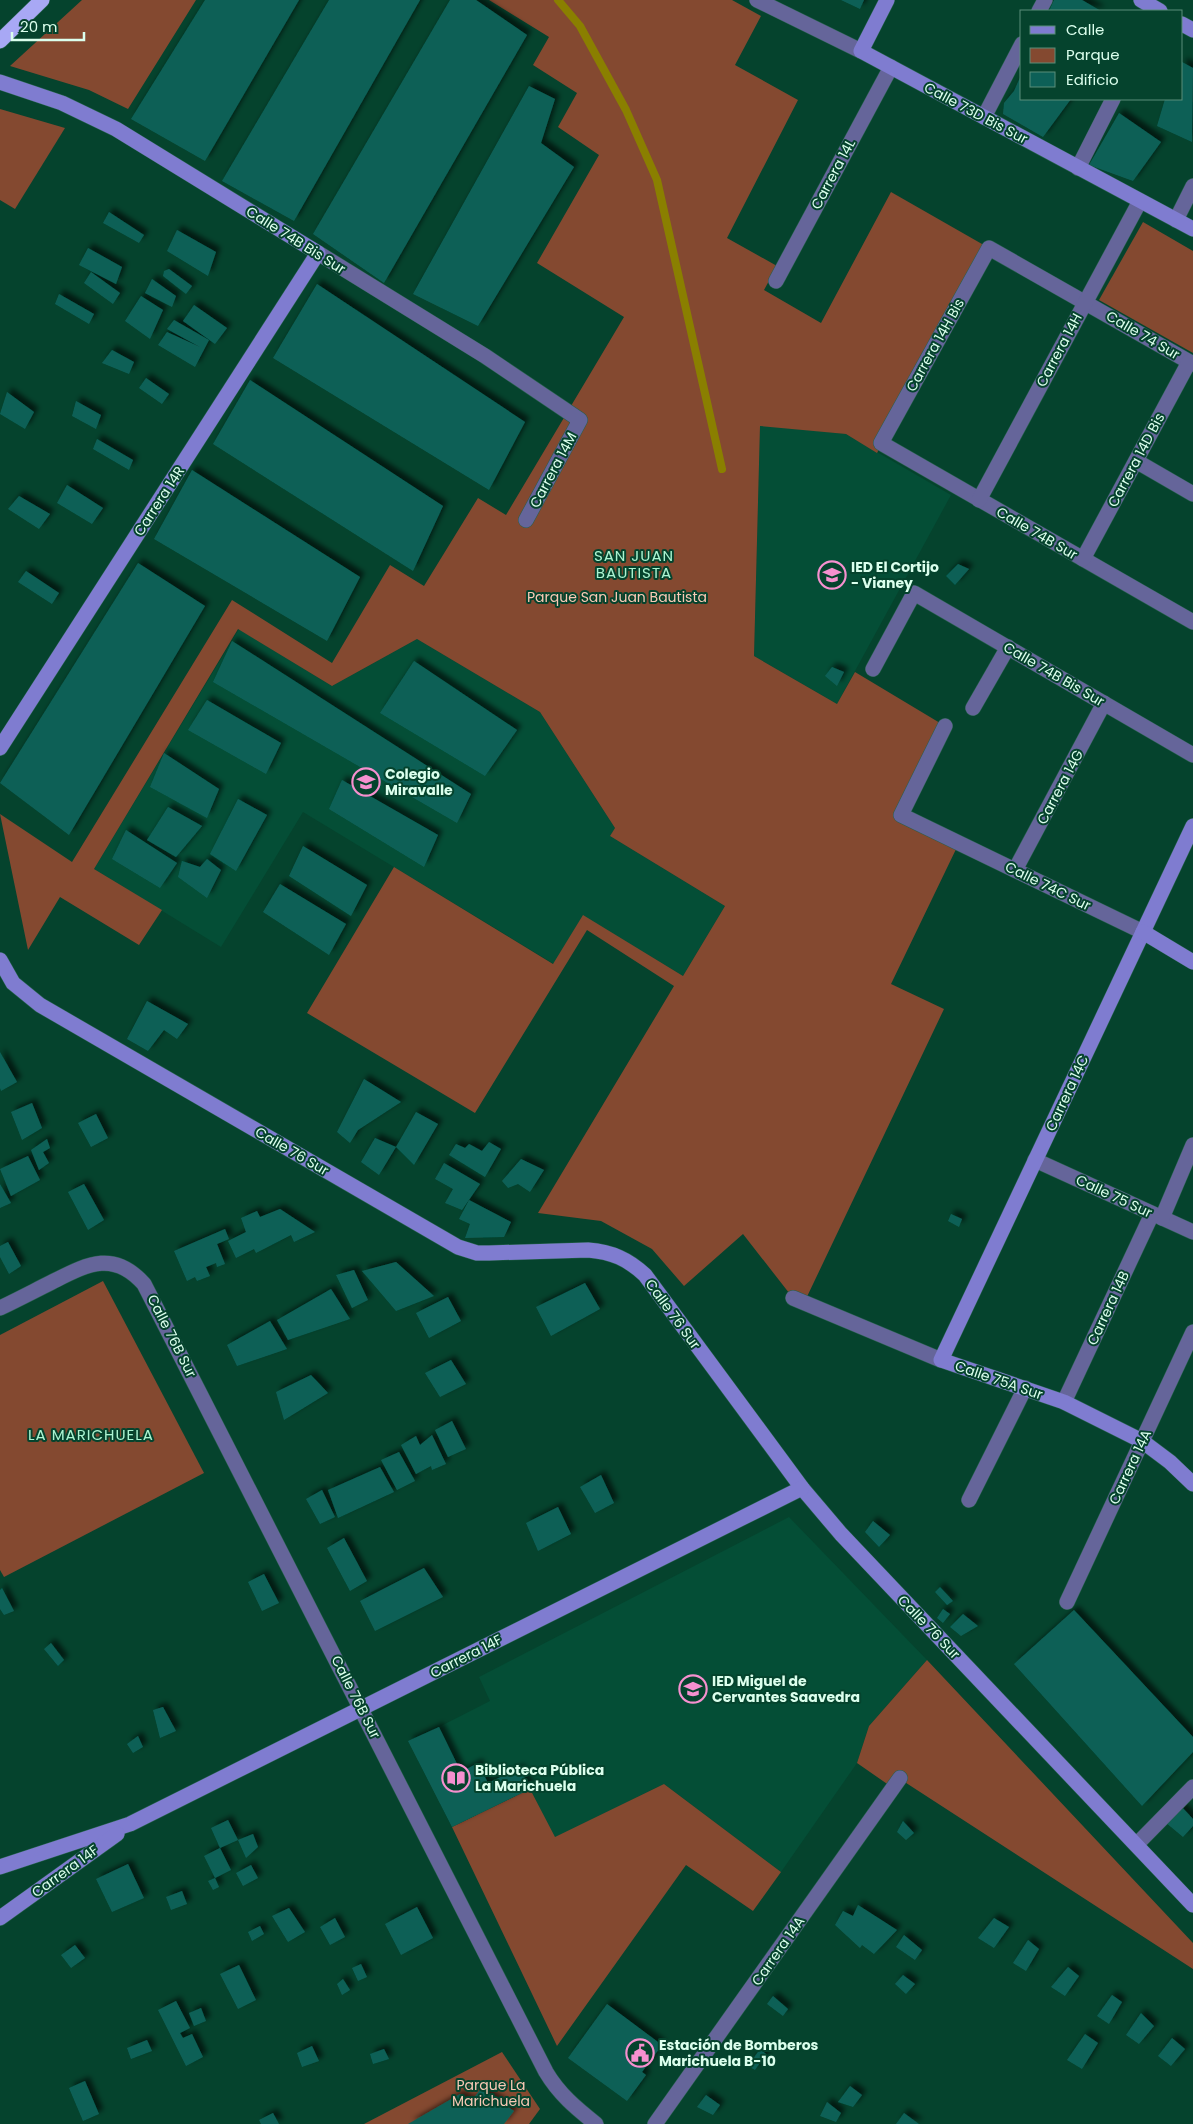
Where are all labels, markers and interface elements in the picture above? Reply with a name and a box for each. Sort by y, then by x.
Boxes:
scale bar [12,10,85,42]
legend [1020,10,1183,100]
text: 20 m [20,16,58,37]
text: Calle [1066,19,1104,40]
text: Parque [1066,44,1119,65]
text: Edificio [1066,69,1119,90]
street label: Calle 73D Bis Sur [921,77,1031,149]
street label: Carrera 14L [806,135,860,213]
street label: Calle 74B Bis Sur [242,201,350,279]
street label: Carrera 14H Bis [901,295,969,395]
street label: Calle 74 Sur [1102,306,1184,364]
street label: Carrera 14H [1031,310,1087,390]
street label: Carrera 14D Bis [1103,409,1169,511]
street label: Carrera 14M [525,429,581,511]
street label: Carrera 14R [129,462,189,540]
street label: Calle 74B Sur [993,502,1081,564]
district label: SAN JUAN BAUTISTA [594,545,674,583]
place label: IED El Cortijo - Vianey [851,557,939,593]
school or university icon: IED El Cortijo - Vianey [817,560,847,590]
park label: Parque San Juan Bautista [527,587,707,607]
street label: Calle 74B Bis Sur [1000,637,1108,711]
street label: Carrera 14G [1032,746,1088,828]
place label: Colegio Miravalle [385,764,453,800]
school or university icon: Colegio Miravalle [351,767,381,797]
street label: Calle 74C Sur [1002,857,1094,915]
street label: Carrera 14C [1041,1052,1093,1134]
street label: Calle 76 Sur [251,1122,333,1180]
street label: Calle 75 Sur [1073,1170,1155,1222]
street label: Carrera 14B [1082,1268,1134,1348]
street label: Calle 76 Sur [641,1275,705,1353]
street label: Calle 76B Sur [142,1291,202,1381]
street label: Calle 75A Sur [952,1356,1046,1404]
district label: LA MARICHUELA [28,1424,154,1445]
street label: Carrera 14A [1104,1426,1156,1508]
street label: Calle 76 Sur [893,1590,965,1664]
street label: Carrera 14F [427,1629,505,1683]
street label: Calle 76B Sur [326,1652,386,1742]
place label: IED Miguel de Cervantes Saavedra [712,1671,860,1707]
school or university icon: IED Miguel de Cervantes Saavedra [678,1674,708,1704]
place label: Biblioteca Pública La Marichuela [475,1760,604,1796]
library icon: Biblioteca Pública La Marichuela [441,1763,471,1793]
street label: Carrera 14F [28,1840,102,1902]
street label: Carrera 14A [747,1912,809,1990]
place label: Estación de Bomberos Marichuela B-10 [659,2035,819,2071]
public building icon: Estación de Bomberos Marichuela B-10 [625,2038,655,2068]
park label: Parque La Marichuela [452,2075,530,2111]

